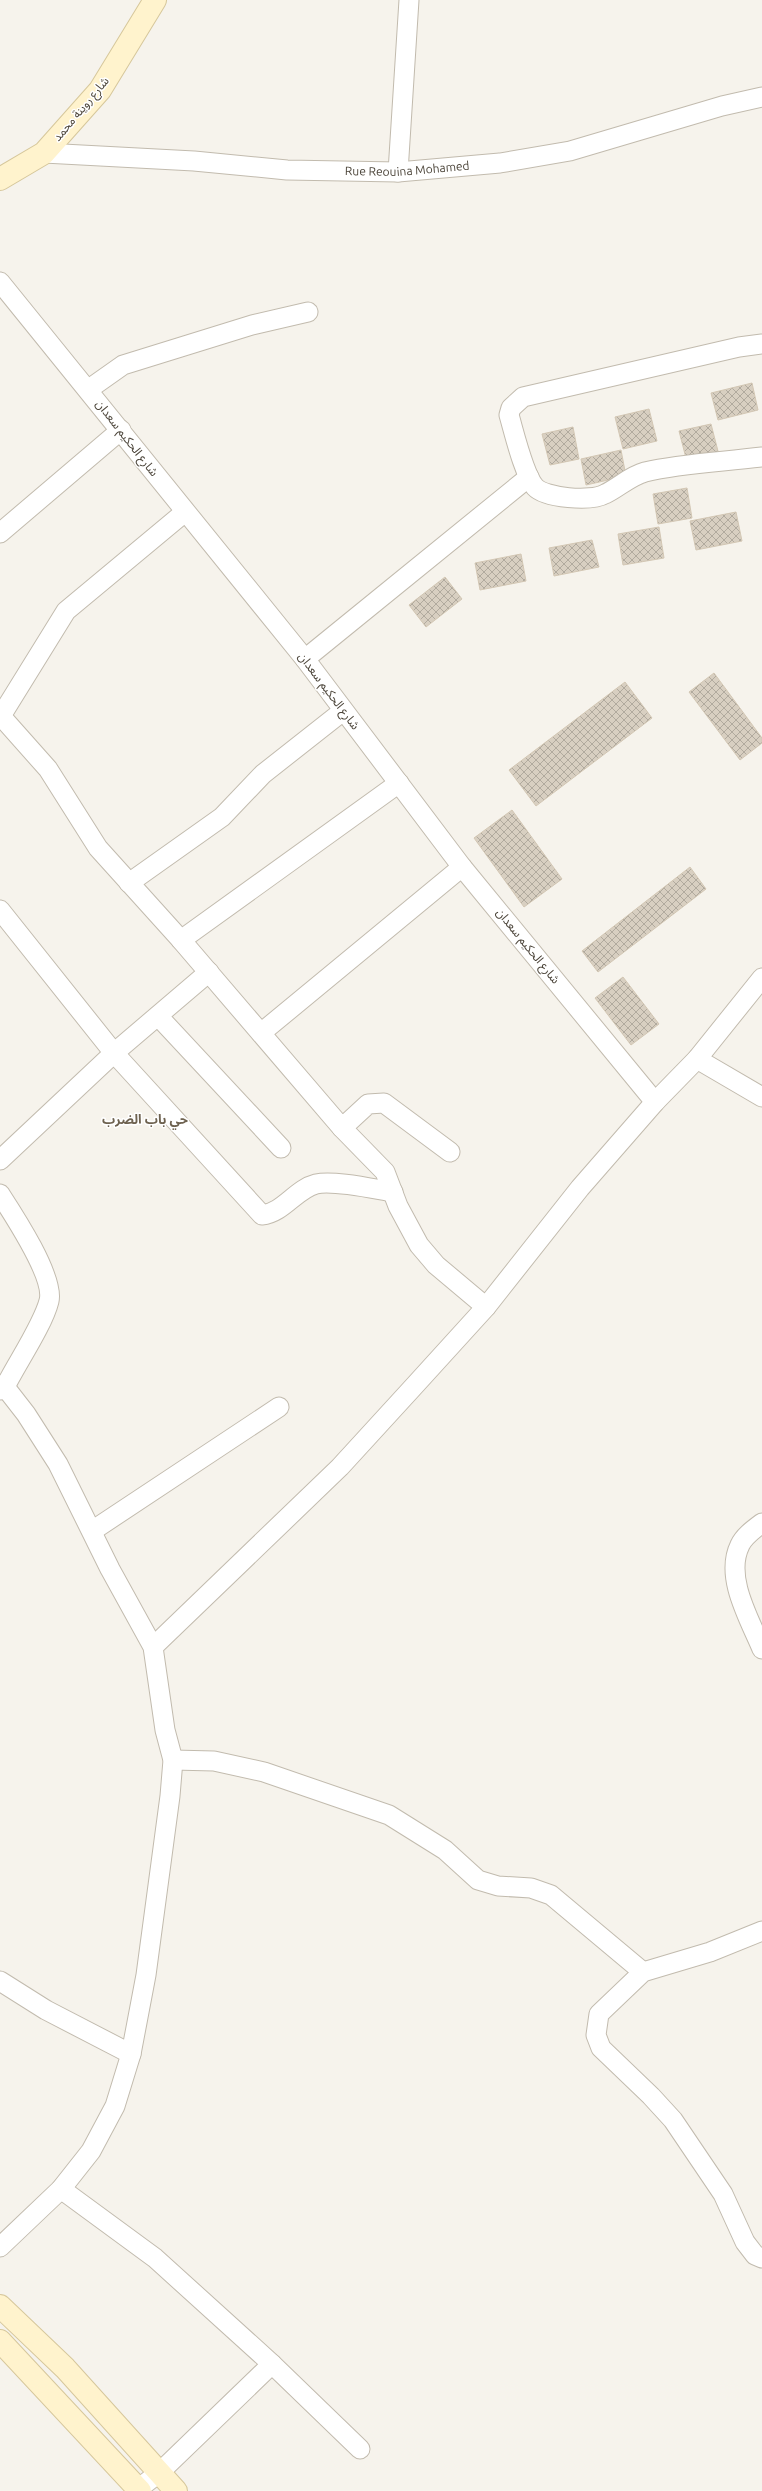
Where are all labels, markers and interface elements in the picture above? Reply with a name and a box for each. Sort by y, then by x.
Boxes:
street label: شارع روينة محمد [50,74,113,145]
street label: Rue Reouina Mohamed [345,159,470,178]
street label: شارع الحكيم سعدان [91,397,161,480]
street label: شارع الحكيم سعدان [294,650,363,734]
street label: شارع الحكيم سعدان [492,905,563,988]
district label: حي باب الضرب [102,1112,188,1130]

